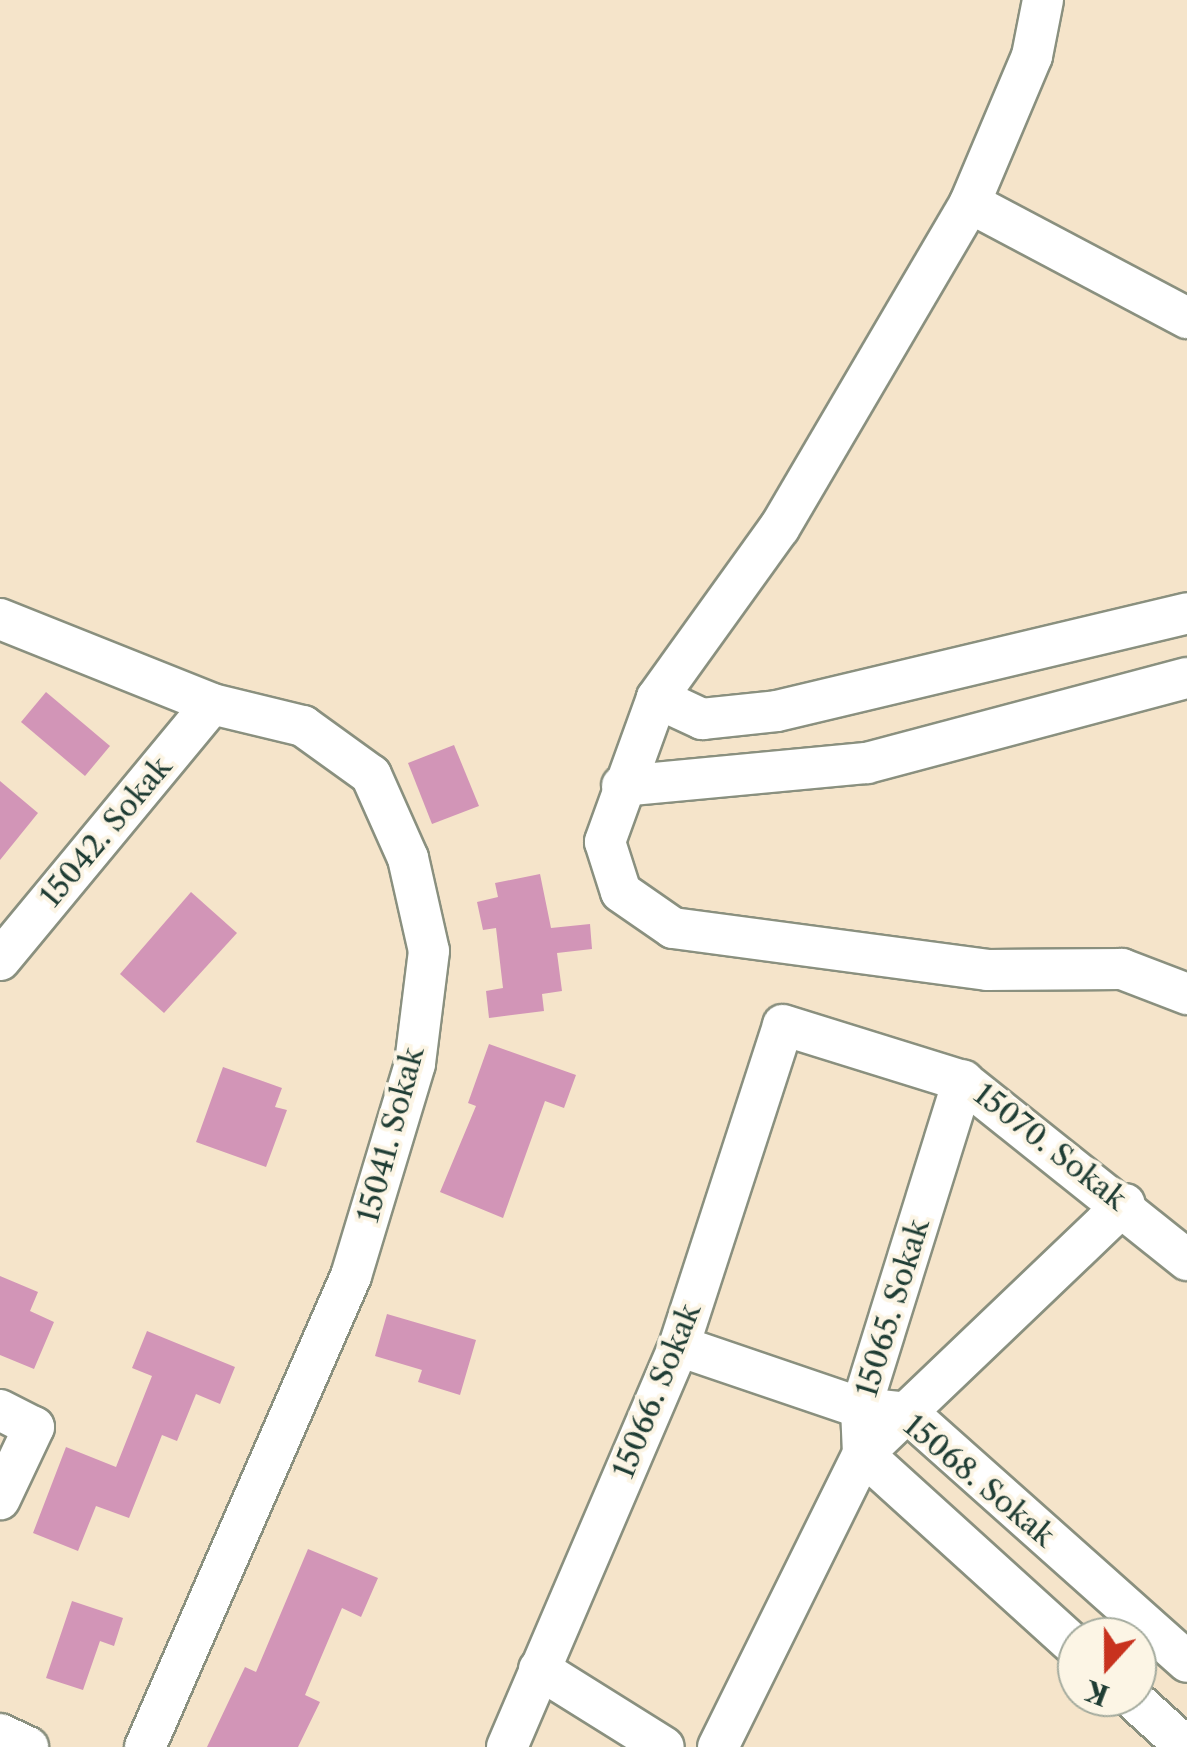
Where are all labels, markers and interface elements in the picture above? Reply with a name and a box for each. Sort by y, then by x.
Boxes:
street label: 15042. Sokak [33,750,179,914]
street label: 15041. Sokak [350,1043,432,1227]
street label: 15070. Sokak [967,1076,1133,1218]
street label: 15065. Sokak [849,1215,937,1401]
street label: 15066. Sokak [606,1298,708,1484]
street label: 15068. Sokak [896,1408,1062,1554]
north arrow [1057,1617,1157,1717]
text: K [1080,1673,1114,1713]

